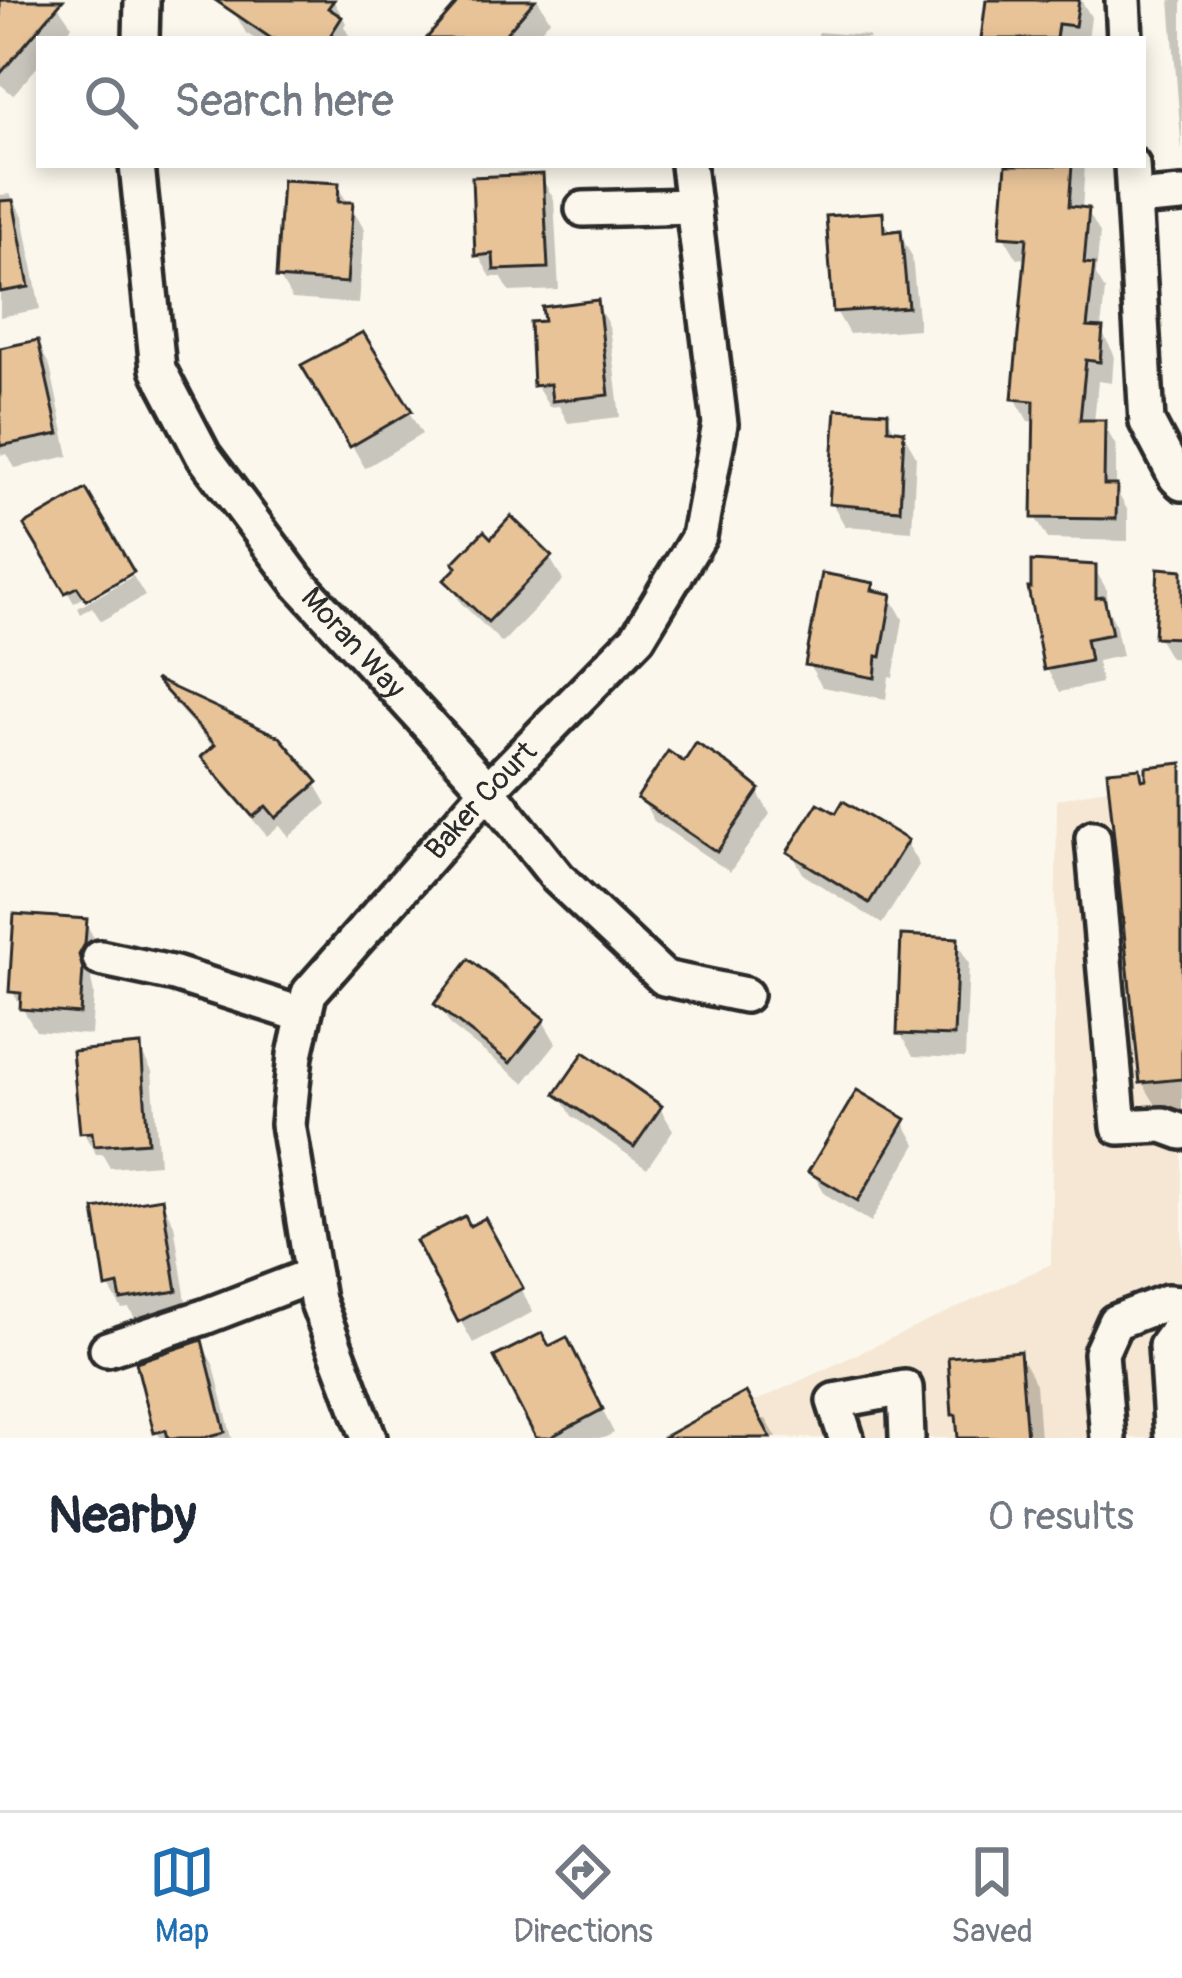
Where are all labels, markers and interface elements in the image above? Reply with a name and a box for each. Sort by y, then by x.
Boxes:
search box [36,36,1146,168]
icon: search [78,69,144,135]
text: Search here [174,74,394,130]
street label: Moran Way [293,580,413,706]
street label: Baker Court [417,733,545,867]
text: Nearby [48,1484,196,1548]
text: 0 results [988,1492,1134,1541]
tab: Map [149,1839,215,1952]
tab: Directions [513,1839,653,1952]
tab: Saved [951,1839,1033,1952]

